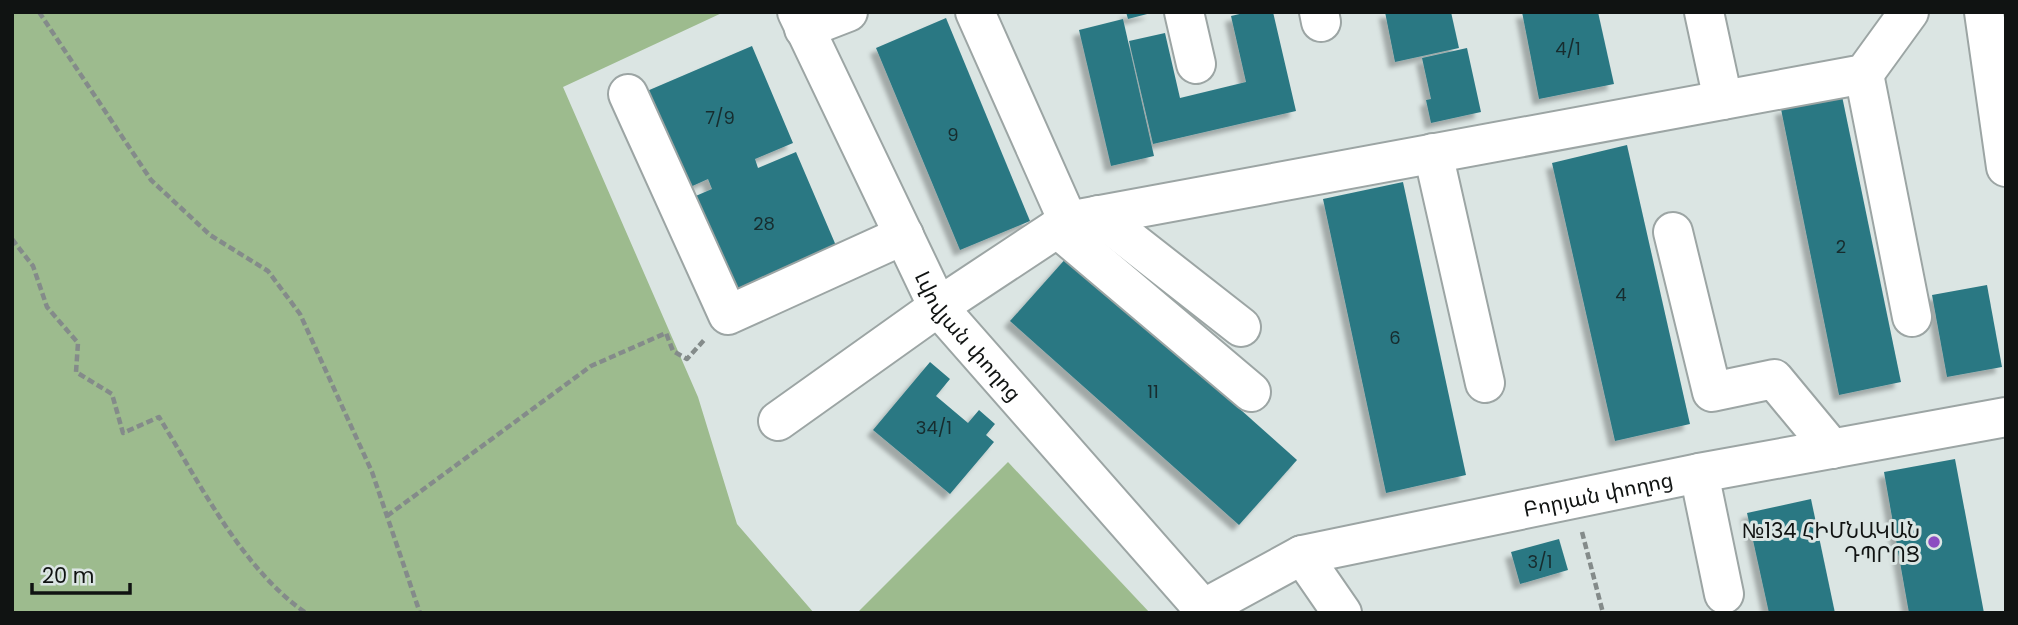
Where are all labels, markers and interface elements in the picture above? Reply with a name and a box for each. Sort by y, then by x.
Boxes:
house number: 4/1 [1555,36,1581,61]
house number: 7/9 [705,105,735,130]
house number: 9 [947,122,959,147]
house number: 28 [753,211,775,236]
house number: 2 [1836,234,1846,259]
street label: Լվովյան փողոց [908,266,1028,407]
house number: 4 [1615,282,1627,307]
house number: 6 [1389,325,1401,350]
house number: 11 [1147,379,1159,404]
house number: 34/1 [916,415,952,440]
street label: Բորյան փողոց [1521,464,1675,523]
place label: №134 ՀԻՄՆԱԿԱՆ ԴՊՐՈՑ [1742,516,1920,569]
marker: №134 ՀԻՄՆԱԿԱՆ ԴՊՐՈՑ [1926,534,1942,550]
house number: 3/1 [1528,549,1552,574]
scale bar [32,552,130,596]
text: 20 m [42,561,95,590]

